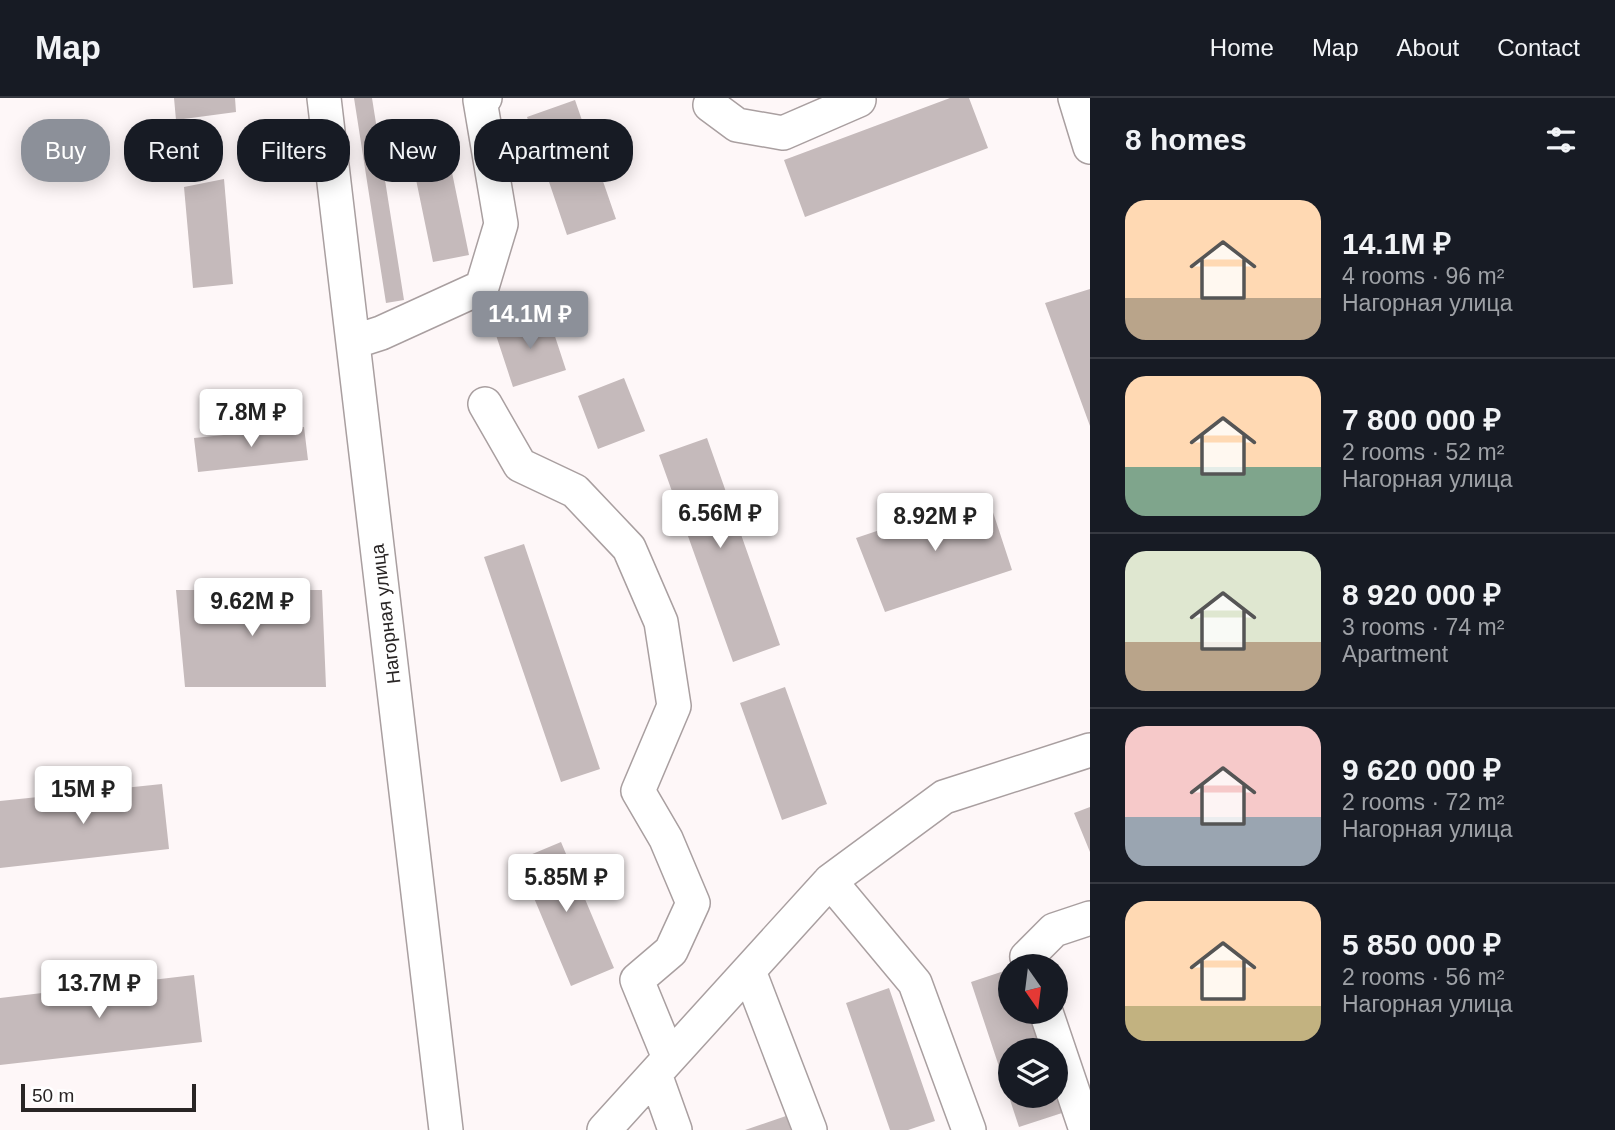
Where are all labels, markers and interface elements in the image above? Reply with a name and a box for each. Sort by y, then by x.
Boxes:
text: Map [35,29,101,66]
text: Home [1210,34,1274,61]
text: Map [1312,34,1359,61]
text: About [1397,34,1459,61]
text: Contact [1497,34,1580,61]
chip: Buy [21,119,110,182]
chip: Rent [124,119,223,182]
chip: Filters [237,119,350,182]
chip: New [364,119,460,182]
chip: Apartment [474,119,633,182]
icon: filters [1542,121,1580,159]
text: 8 homes [1125,123,1247,156]
text: 14.1M ₽ [1342,227,1451,260]
icon: home [1181,228,1265,312]
text: 4 rooms · 96 m² [1342,263,1504,289]
text: Нагорная улица [1342,290,1512,316]
pin: 14.1M ₽ [465,292,595,351]
text: 14.1M ₽ [488,301,572,327]
pin: 7.8M ₽ [194,390,308,449]
text: 7.8M ₽ [216,399,286,425]
text: 7 800 000 ₽ [1342,403,1501,436]
icon: home [1181,404,1265,488]
text: 2 rooms · 52 m² [1342,439,1504,465]
text: Нагорная улица [1342,466,1512,492]
pin: 6.56M ₽ [655,490,785,550]
pin: 8.92M ₽ [870,494,1000,553]
text: 6.56M ₽ [678,500,762,526]
text: 8.92M ₽ [893,503,977,529]
street label: Нагорная улица [366,542,404,685]
pin: 9.62M ₽ [187,578,317,638]
text: 8 920 000 ₽ [1342,578,1501,611]
icon: home [1181,579,1265,663]
text: 9.62M ₽ [210,588,294,614]
text: 3 rooms · 74 m² [1342,614,1504,640]
text: Apartment [1342,641,1448,667]
text: 9 620 000 ₽ [1342,753,1501,786]
icon: home [1181,754,1265,838]
pin: 15M ₽ [34,766,132,826]
text: 15M ₽ [51,776,115,802]
text: 2 rooms · 72 m² [1342,789,1504,815]
text: Нагорная улица [1342,816,1512,842]
pin: 5.85M ₽ [501,854,631,914]
text: 5.85M ₽ [524,864,608,890]
text: 5 850 000 ₽ [1342,928,1501,961]
icon: home [1181,929,1265,1013]
north arrow [998,954,1068,1024]
map controls [998,954,1068,1108]
pin: 13.7M ₽ [34,960,164,1020]
text: 2 rooms · 56 m² [1342,964,1504,990]
text: 13.7M ₽ [57,970,141,996]
text: Нагорная улица [1342,991,1512,1017]
button: layers [998,1038,1068,1108]
scale bar [21,1081,196,1113]
text: 50 m [32,1085,74,1106]

